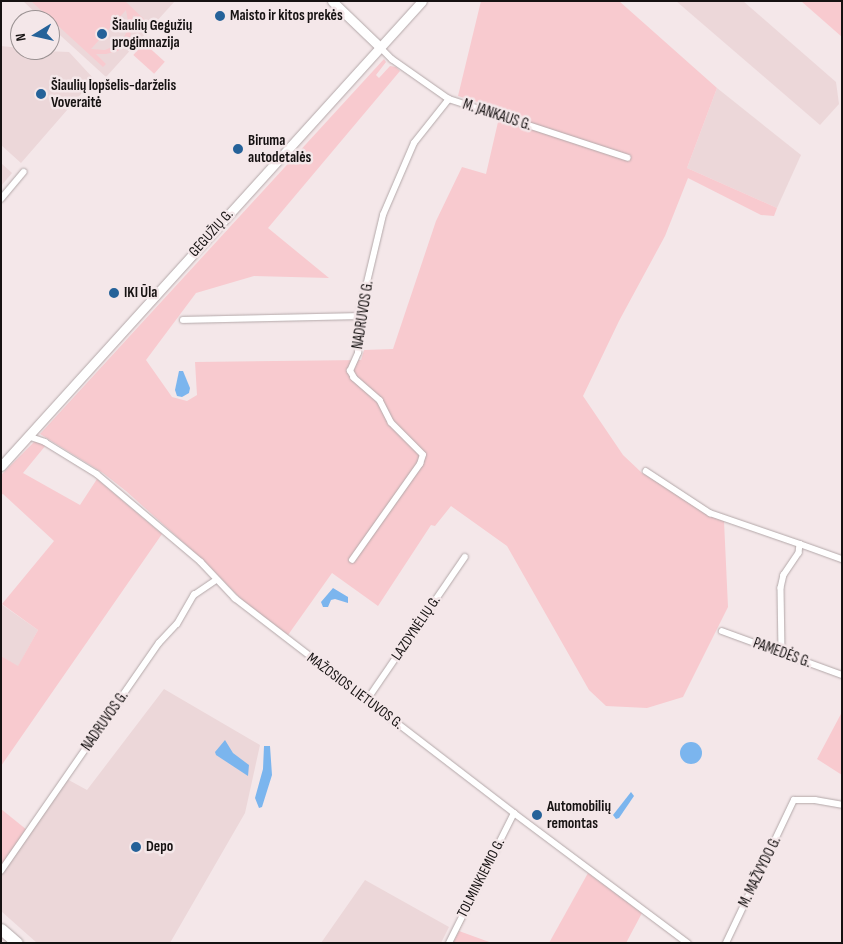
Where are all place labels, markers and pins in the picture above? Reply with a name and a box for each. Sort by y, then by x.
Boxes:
place label: Maisto ir kitos prekės [230,7,343,25]
marker: Maisto ir kitos prekės [214,10,226,22]
place label: Šiaulių Gegužių progimnazija [112,16,192,51]
marker: Šiaulių Gegužių progimnazija [96,28,108,40]
place label: Šiaulių lopšelis-darželis Voveraitė [51,76,176,111]
marker: Šiaulių lopšelis-darželis Voveraitė [35,88,47,100]
place label: Biruma autodetalės [248,131,311,166]
marker: Biruma autodetalės [232,143,244,155]
place label: IKI Ūla [124,284,157,302]
marker: IKI Ūla [108,287,120,299]
place label: Automobilių remontas [547,797,611,832]
marker: Automobilių remontas [531,809,543,821]
place label: Depo [146,838,173,856]
marker: Depo [130,841,142,853]

